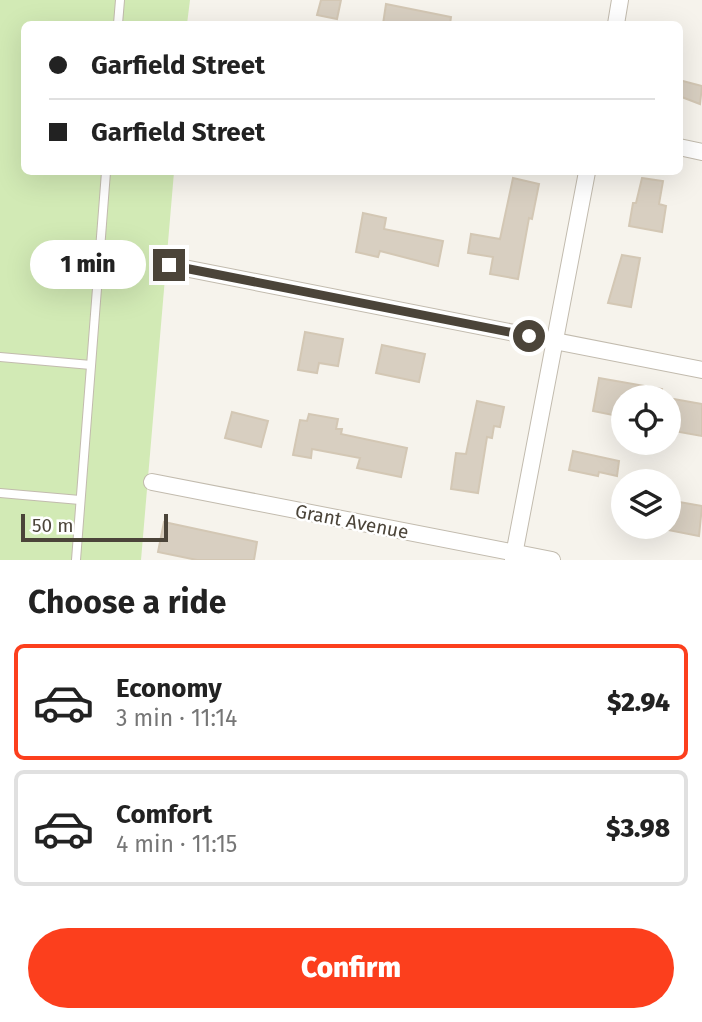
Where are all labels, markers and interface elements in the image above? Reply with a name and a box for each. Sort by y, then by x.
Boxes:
text: Garfield Street [91,50,265,81]
text: Garfield Street [91,117,265,148]
callout: 1 min [29,240,144,290]
route end [153,249,185,281]
text: 1 min [60,250,116,278]
route start [513,320,545,352]
map controls [611,385,681,539]
button: locate [611,385,681,455]
button: layers [611,469,681,539]
street label: Grant Avenue [293,499,411,544]
scale bar [21,511,168,543]
text: 50 m [32,514,73,537]
text: Choose a ride [28,583,226,621]
icon: car [32,671,95,734]
text: Economy [116,673,222,704]
text: $2.94 [607,687,670,718]
text: 3 min · 11:14 [116,704,237,732]
icon: car [32,797,95,860]
text: Comfort [116,799,212,830]
text: $3.98 [606,813,670,844]
text: 4 min · 11:15 [116,830,237,858]
button: Confirm [28,928,674,1008]

